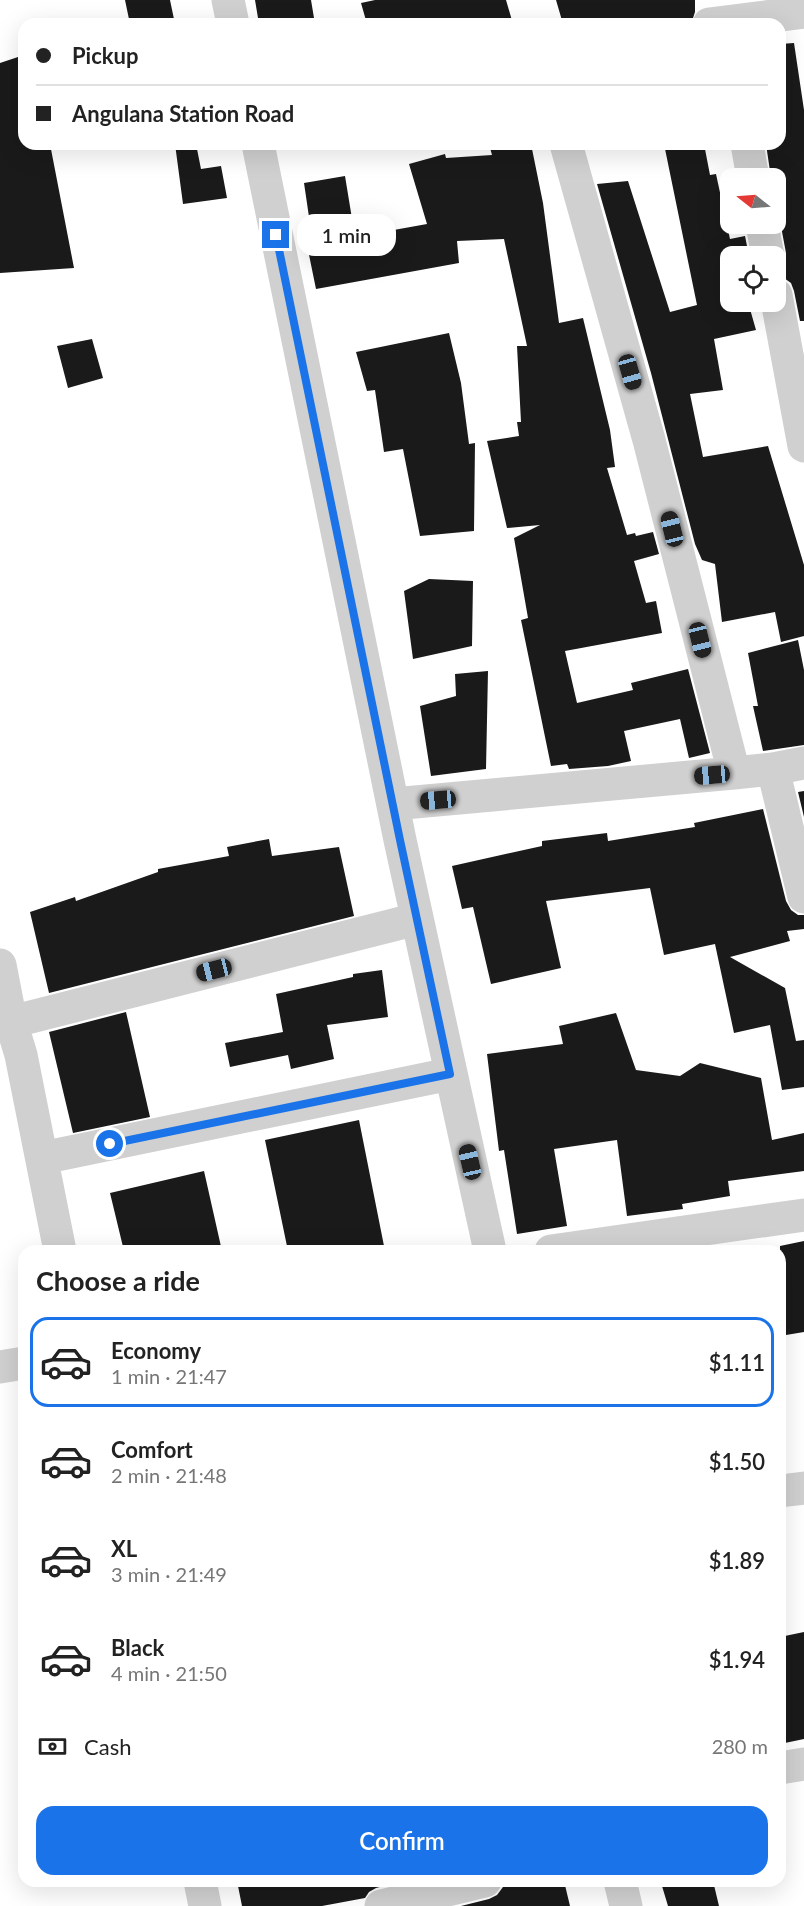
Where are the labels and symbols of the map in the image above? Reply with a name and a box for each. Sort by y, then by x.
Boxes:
north arrow [720,168,786,234]
callout: 1 min [297,214,396,256]
route end [262,221,289,248]
car [616,352,644,392]
car [659,509,685,549]
car [687,620,713,660]
car [693,764,731,786]
car [419,789,457,811]
car [194,957,234,983]
route start [96,1130,123,1157]
car [457,1142,483,1182]

